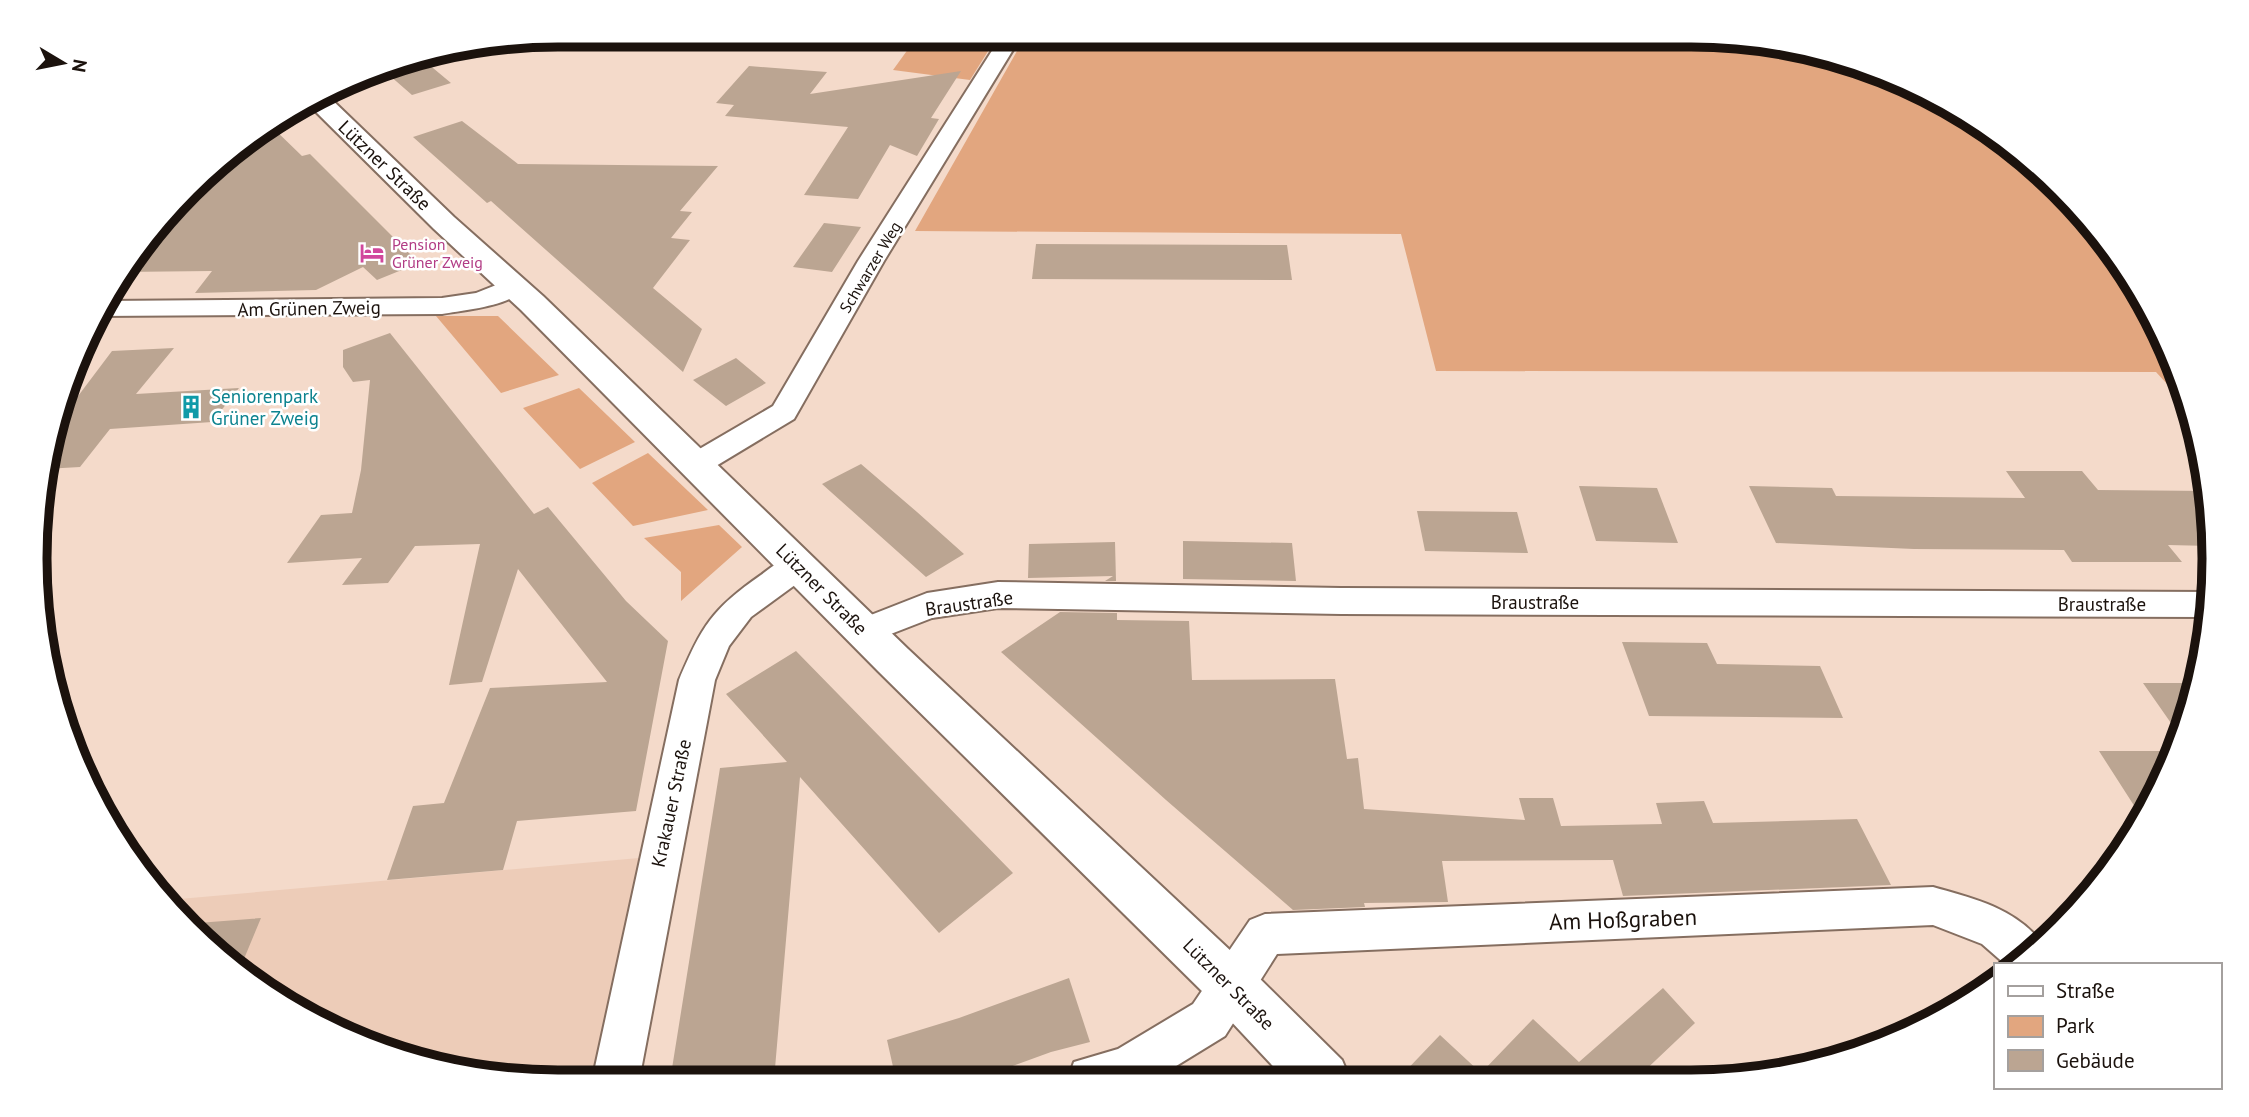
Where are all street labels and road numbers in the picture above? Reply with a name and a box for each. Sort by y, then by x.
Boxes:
street label: Lützner Straße [334,115,436,215]
street label: Schwarzer Weg [835,218,905,316]
street label: Am Grünen Zweig [237,295,381,321]
street label: Lützner Straße [771,538,873,640]
street label: Braustraße [924,585,1014,621]
street label: Braustraße [1491,590,1579,614]
street label: Braustraße [2058,592,2146,616]
street label: Krakauer Straße [646,737,696,869]
street label: Am Hoßgraben [1549,902,1697,936]
street label: Lützner Straße [1178,933,1280,1035]

